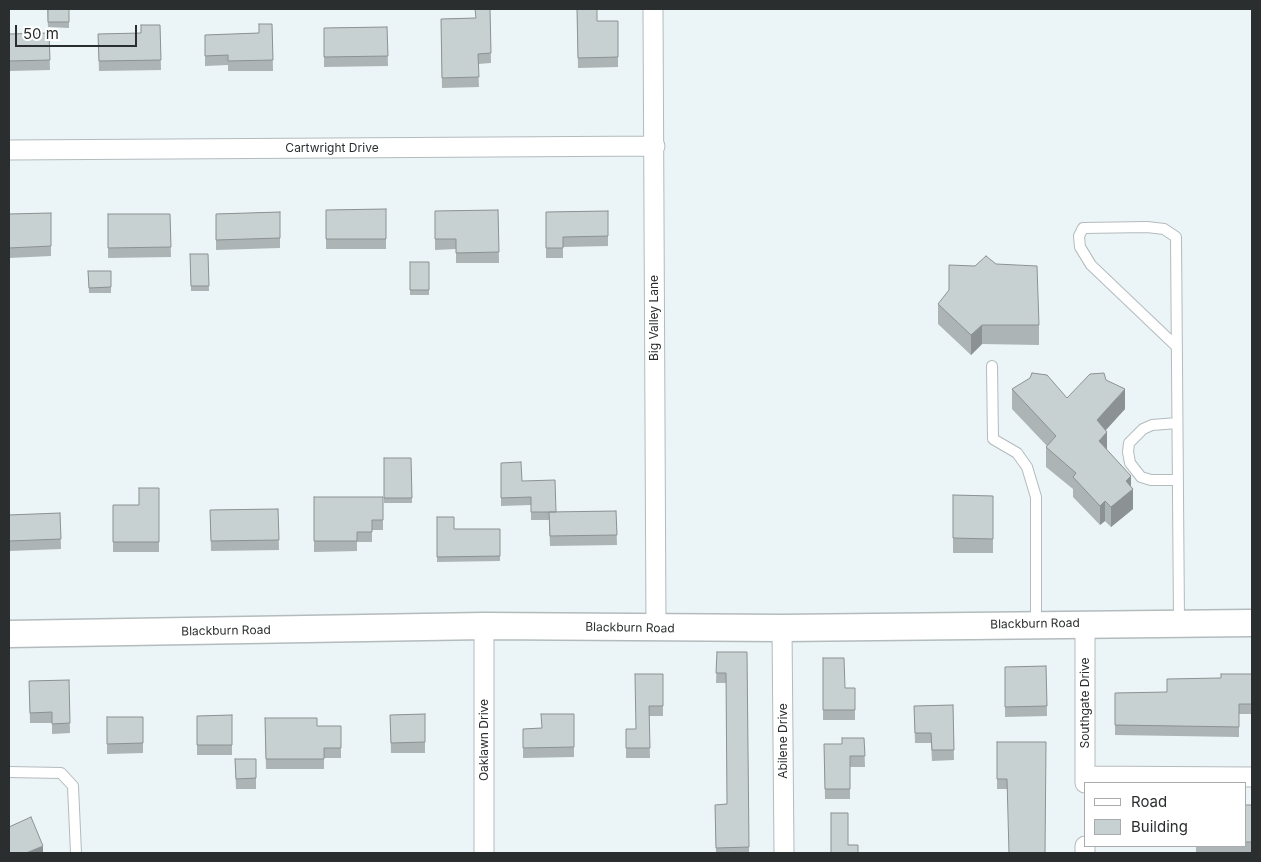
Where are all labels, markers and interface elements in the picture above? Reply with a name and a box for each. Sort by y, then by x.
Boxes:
scale bar [18,15,140,47]
text: 50 m [23,24,59,43]
street label: Cartwright Drive [285,141,379,155]
street label: Big Valley Lane [647,275,661,361]
street label: Blackburn Road [990,616,1080,632]
street label: Blackburn Road [585,620,675,636]
street label: Blackburn Road [181,623,271,639]
street label: Southgate Drive [1078,657,1092,749]
street label: Oaklawn Drive [477,699,491,781]
street label: Abilene Drive [776,703,790,779]
legend [1084,782,1246,847]
text: Road [1131,792,1167,811]
text: Building [1131,817,1188,836]

